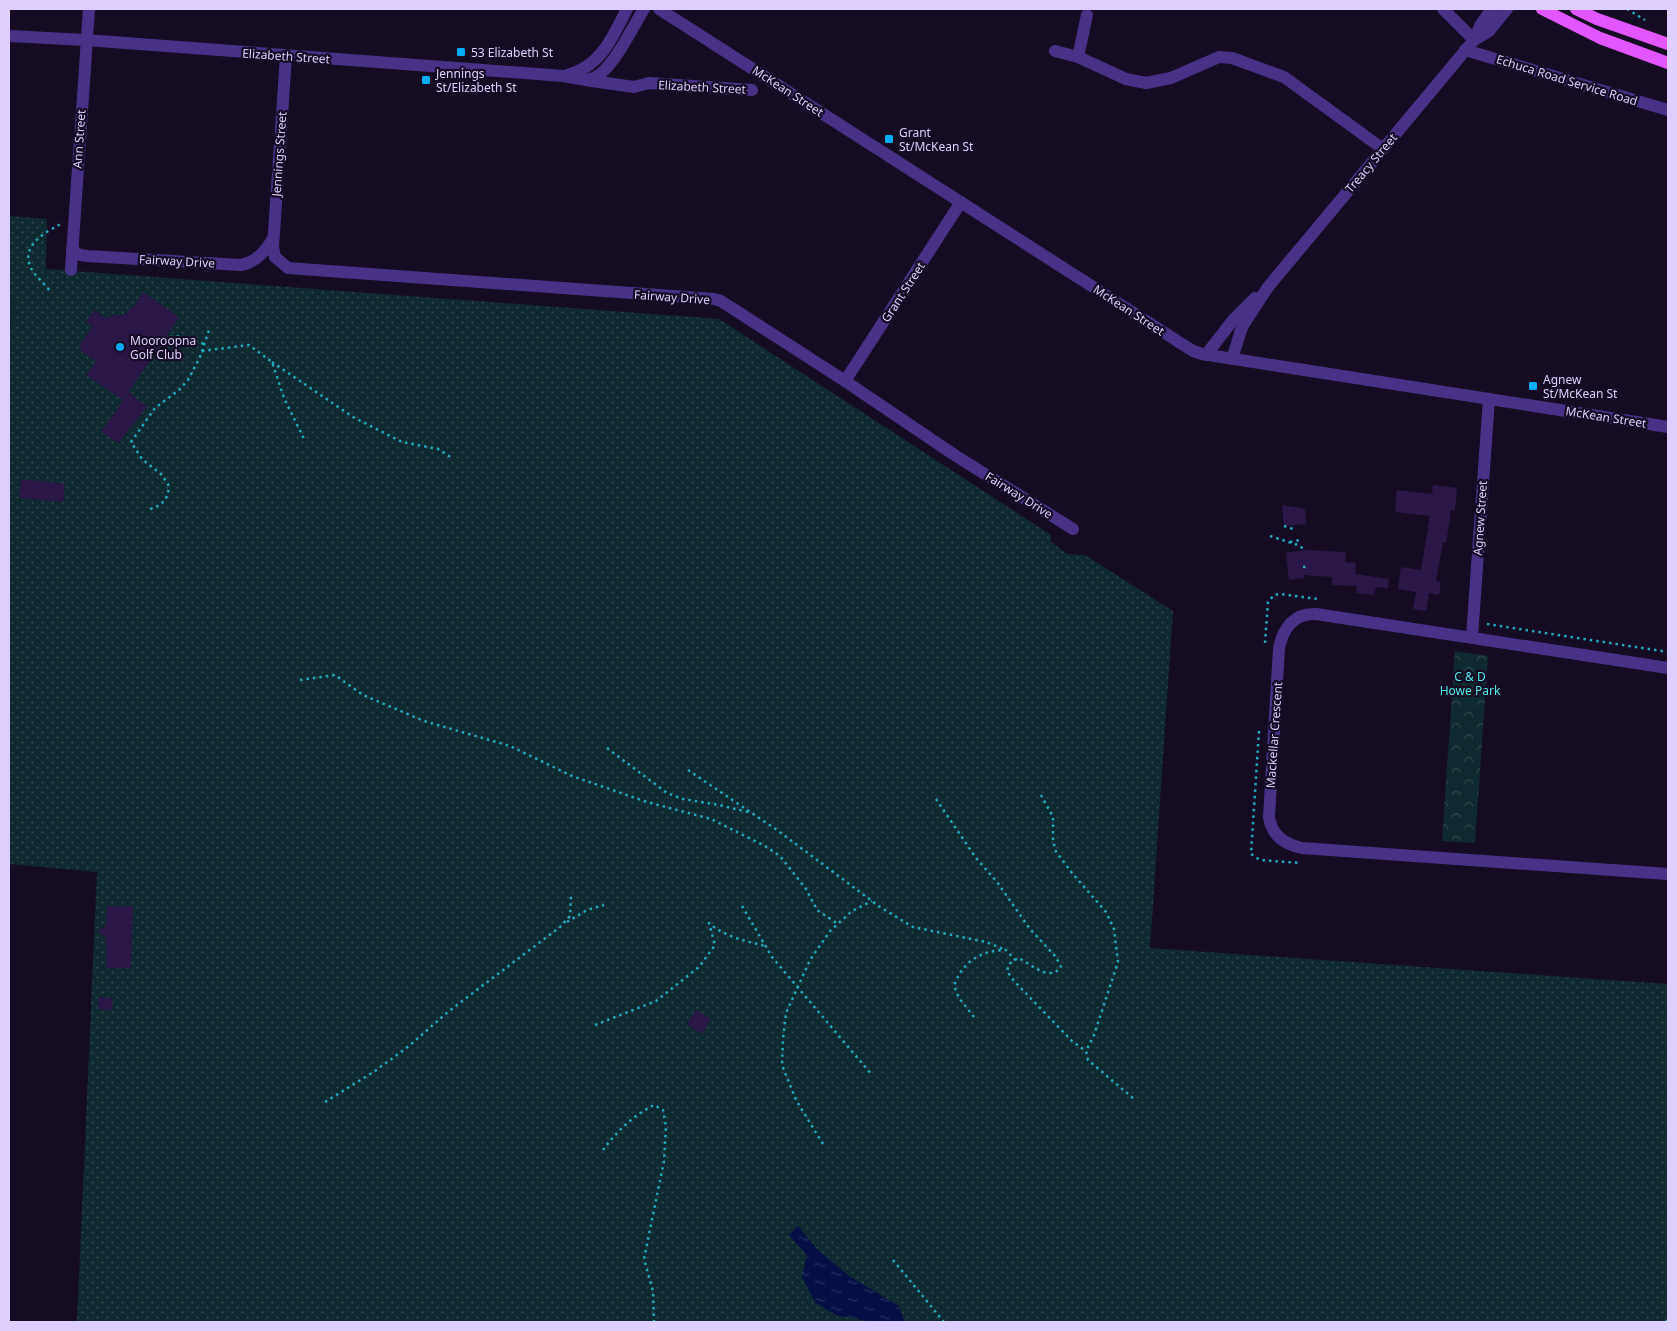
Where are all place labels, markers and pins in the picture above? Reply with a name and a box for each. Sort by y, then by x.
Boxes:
place label: 53 Elizabeth St [471,44,554,61]
marker: 53 Elizabeth St [455,46,467,58]
place label: Jennings St/Elizabeth St [435,65,517,96]
marker: Jennings St/Elizabeth St [420,74,432,86]
place label: Grant St/McKean St [899,124,974,155]
marker: Grant St/McKean St [883,133,895,145]
place label: Mooroopna Golf Club [130,332,196,363]
marker: Mooroopna Golf Club [114,341,126,353]
place label: Agnew St/McKean St [1543,371,1618,402]
marker: Agnew St/McKean St [1527,380,1539,392]

